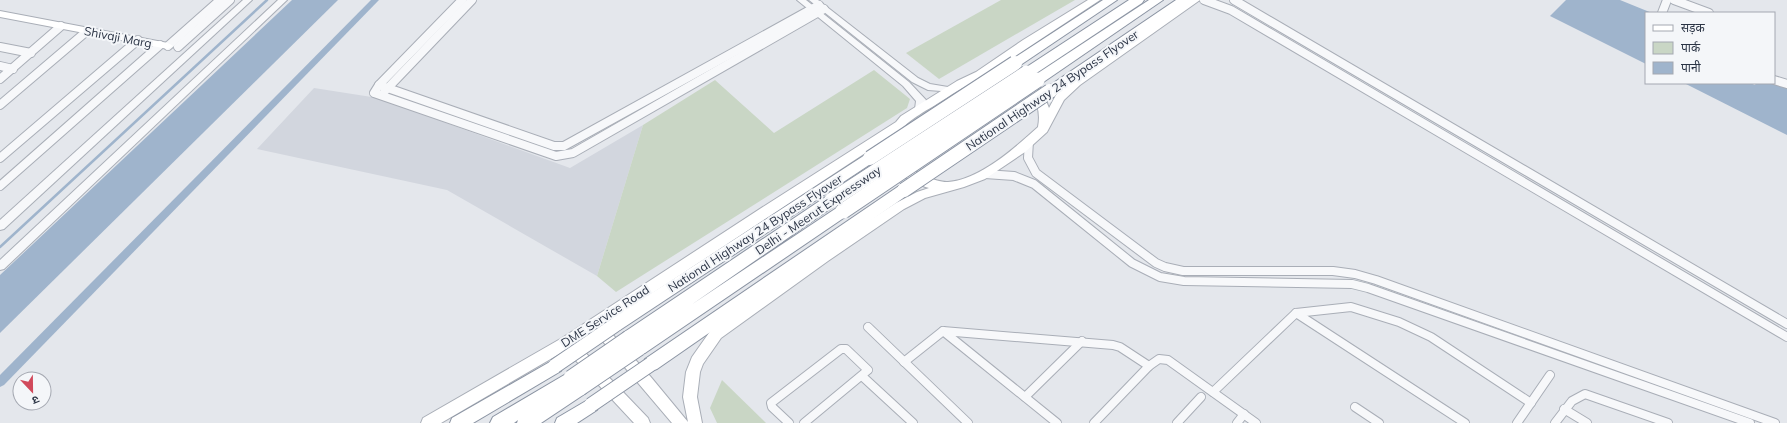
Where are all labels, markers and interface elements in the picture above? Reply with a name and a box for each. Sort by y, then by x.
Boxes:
legend [1645,12,1775,84]
text: सड़क [1681,20,1706,35]
street label: Shivaji Marg [83,23,153,51]
street label: National Highway 24 Bypass Flyover [963,26,1142,153]
text: पार्क [1681,40,1701,55]
text: पानी [1681,60,1702,75]
street label: Delhi - Meerut Expressway [752,162,884,258]
street label: National Highway 24 Bypass Flyover [665,171,846,295]
street label: DME Service Road [558,282,652,350]
north arrow [12,371,52,411]
text: उ [30,393,41,408]

